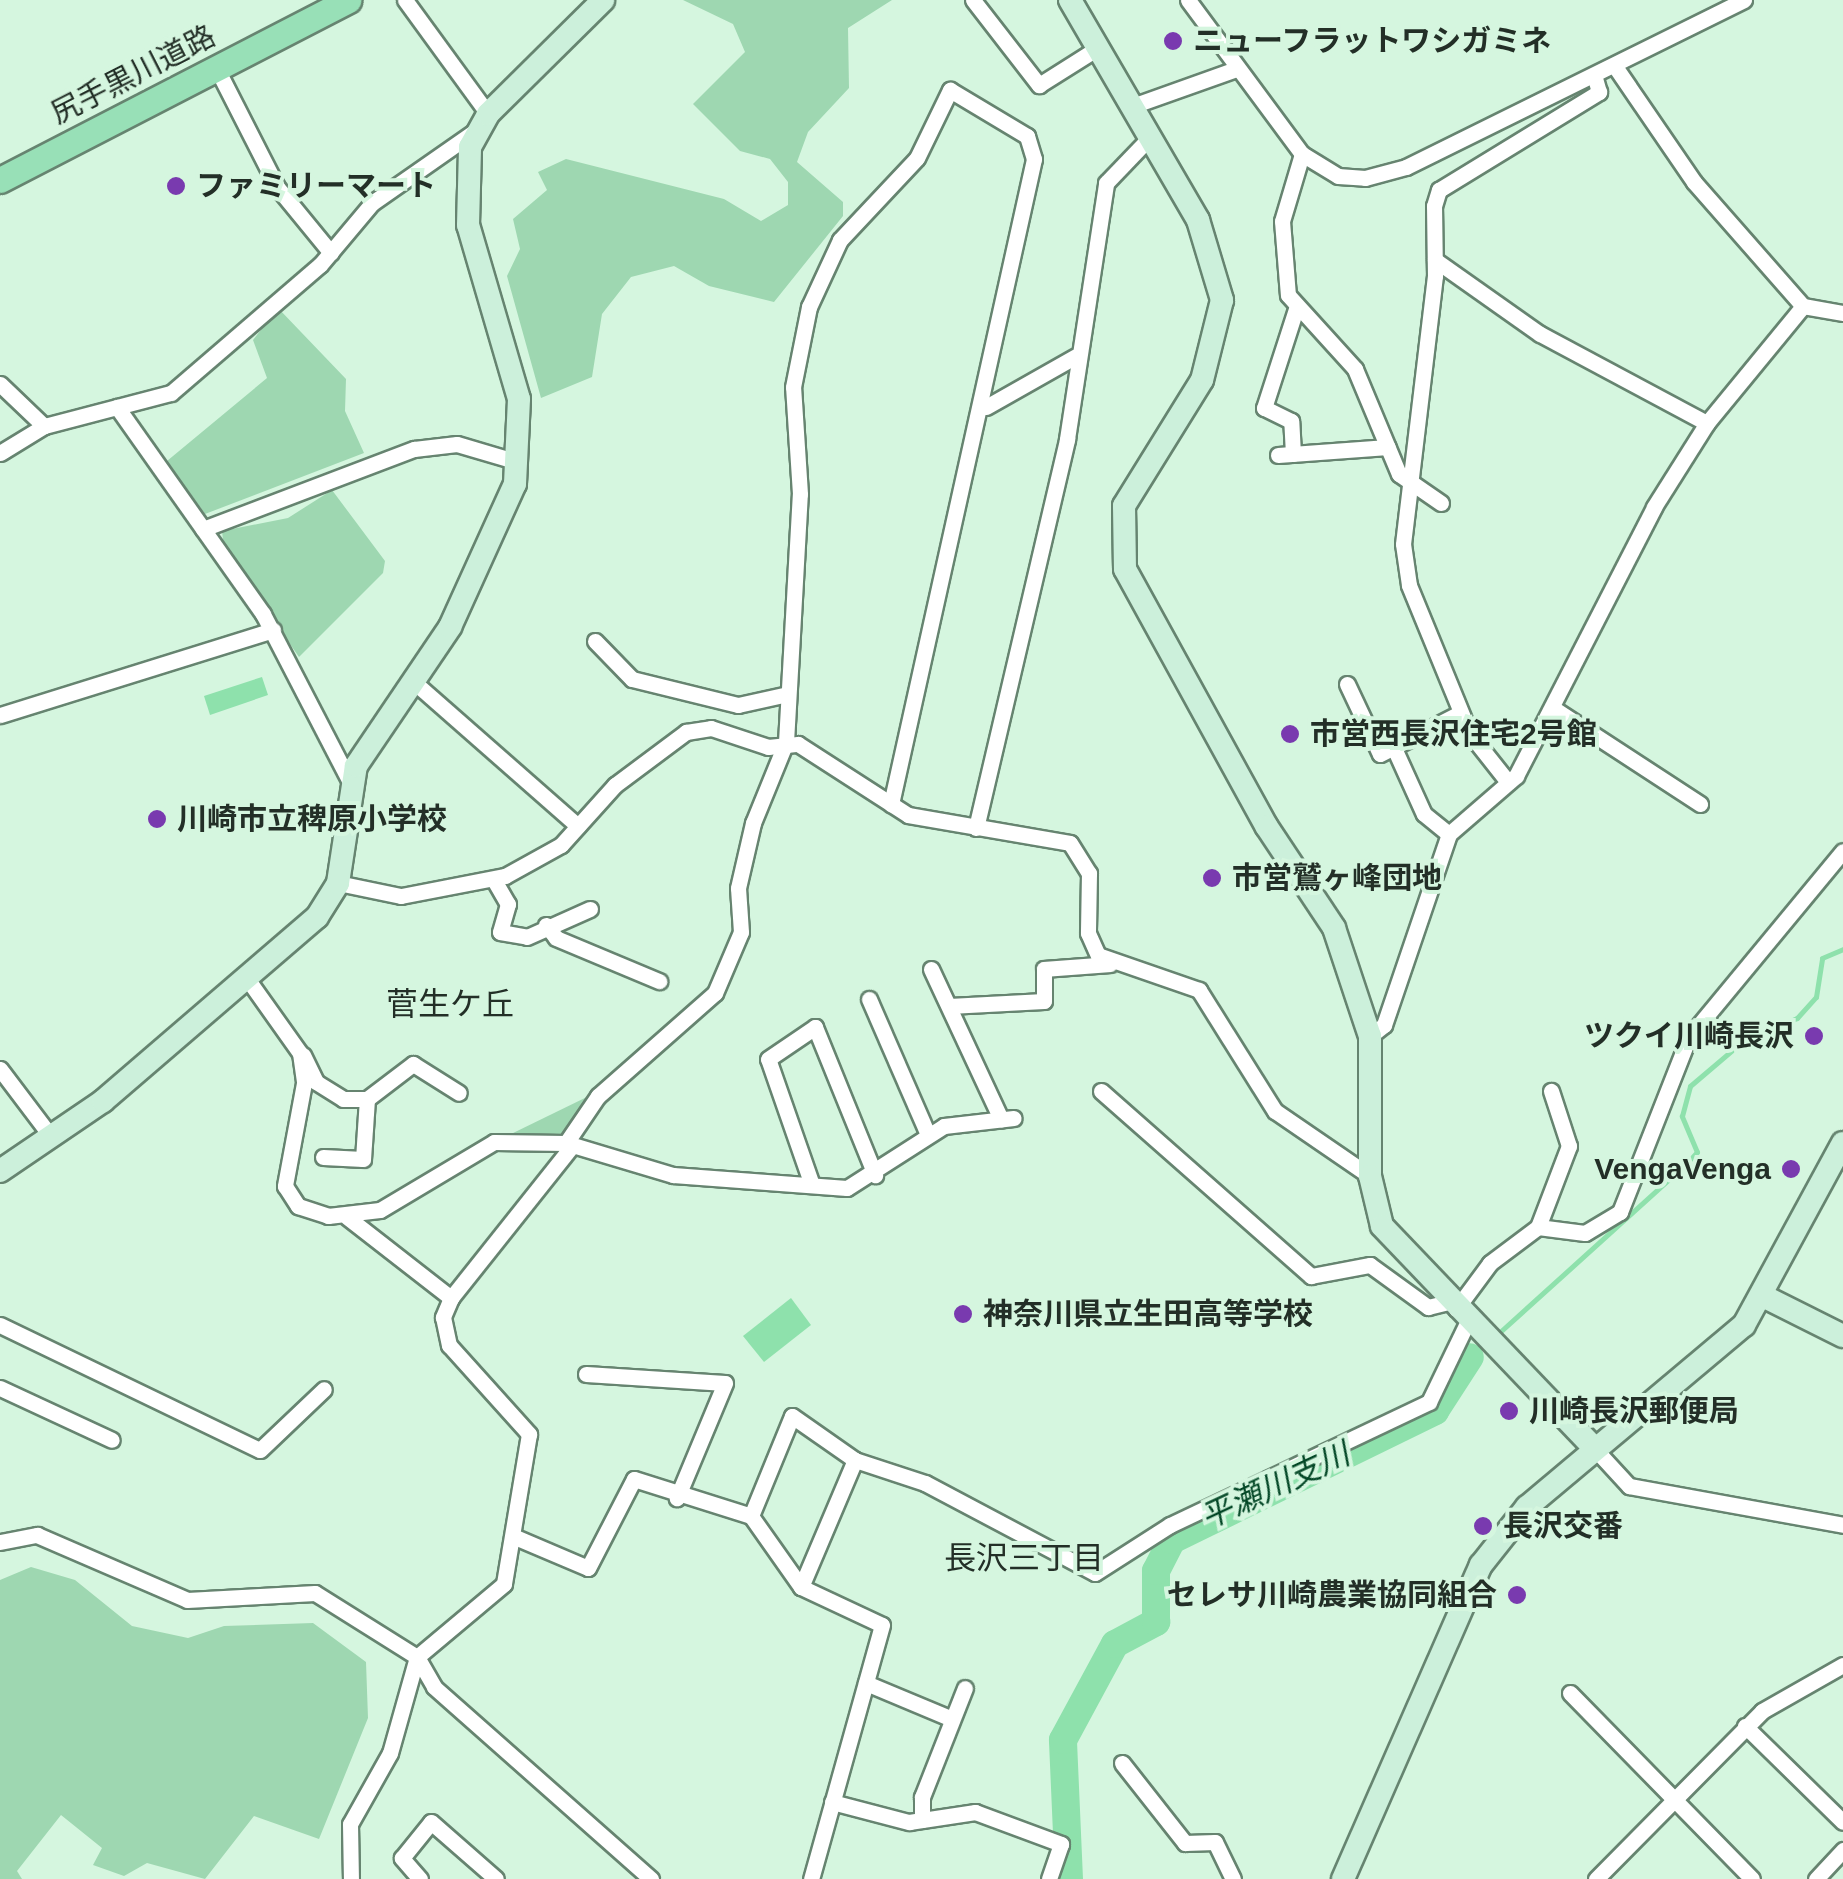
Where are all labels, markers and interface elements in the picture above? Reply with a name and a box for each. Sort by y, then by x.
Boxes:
street label: 尻手黒川道路 [45,18,221,132]
place label: ニューフラットワシガミネ [1193,23,1553,59]
marker: ニューフラットワシガミネ [1162,30,1184,52]
place label: ファミリーマート [196,168,436,204]
marker: ファミリーマート [165,175,187,197]
place label: 市営西長沢住宅2号館 [1310,716,1597,752]
marker: 市営西長沢住宅2号館 [1279,723,1301,745]
place label: 川崎市立稗原小学校 [177,801,447,837]
marker: 川崎市立稗原小学校 [146,808,168,830]
place label: 市営鷲ヶ峰団地 [1232,860,1442,896]
marker: 市営鷲ヶ峰団地 [1201,867,1223,889]
district label: 菅生ケ丘 [386,985,514,1023]
place label: ツクイ川崎長沢 [1584,1018,1794,1054]
marker: ツクイ川崎長沢 [1803,1025,1825,1047]
place label: VengaVenga [1594,1151,1771,1187]
marker: VengaVenga [1780,1158,1802,1180]
place label: 神奈川県立生田高等学校 [983,1296,1313,1332]
marker: 神奈川県立生田高等学校 [952,1303,974,1325]
place label: 川崎長沢郵便局 [1529,1393,1739,1429]
marker: 川崎長沢郵便局 [1498,1400,1520,1422]
water label: 平瀬川支川 [1194,1435,1356,1537]
place label: 長沢交番 [1503,1508,1623,1544]
marker: 長沢交番 [1472,1515,1494,1537]
district label: 長沢三丁目 [944,1539,1104,1577]
place label: セレサ川崎農業協同組合 [1167,1577,1497,1613]
marker: セレサ川崎農業協同組合 [1506,1584,1528,1606]

